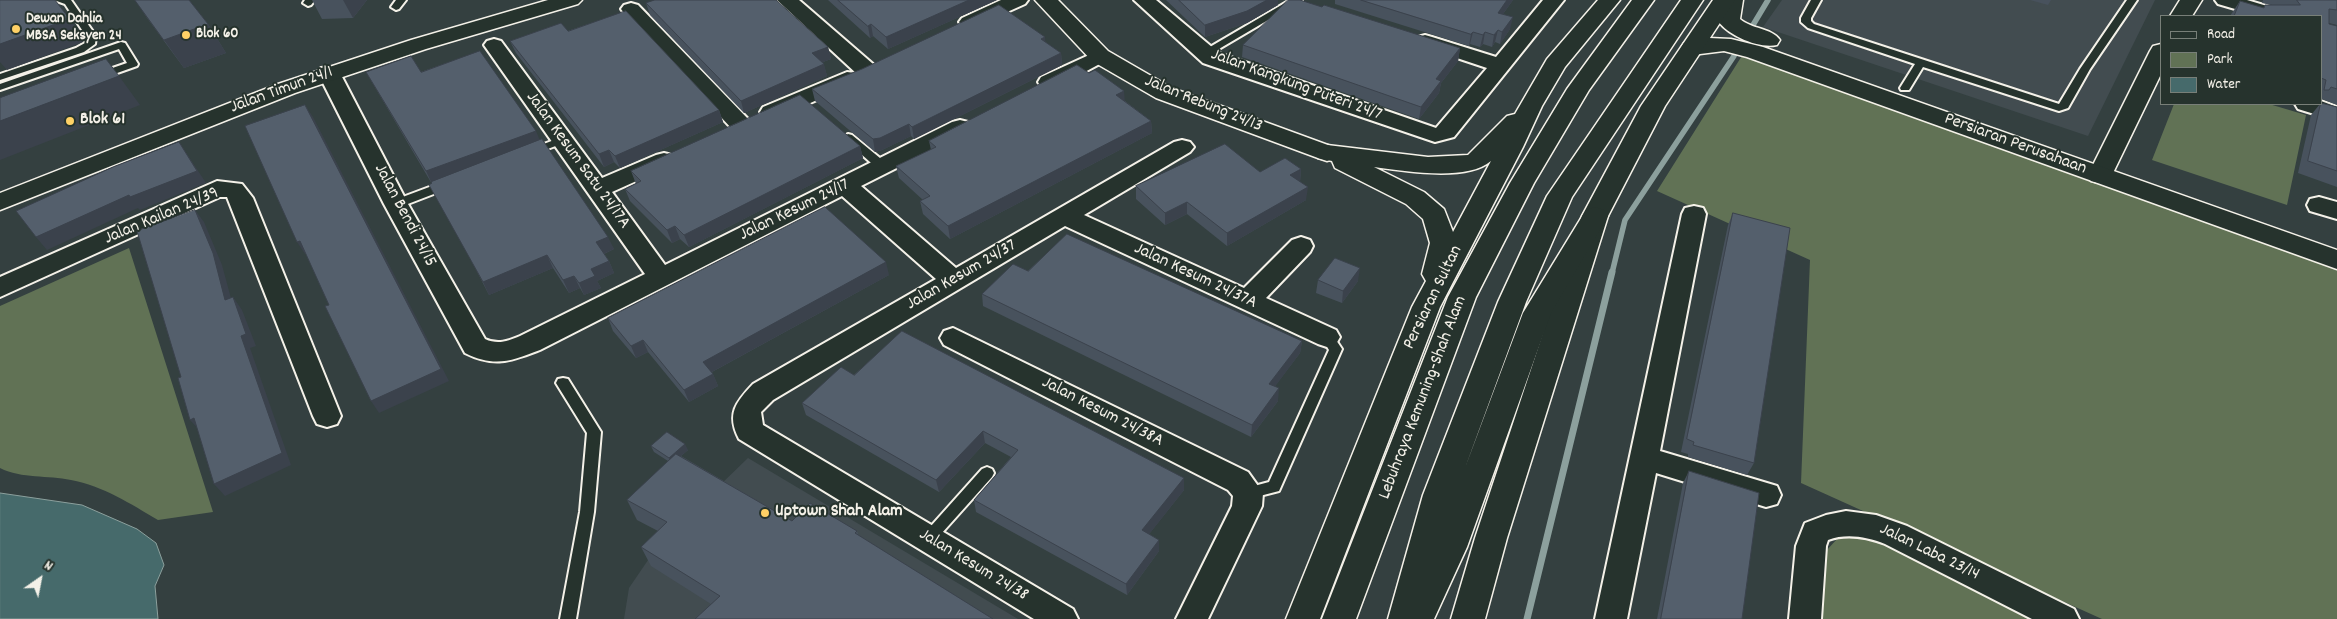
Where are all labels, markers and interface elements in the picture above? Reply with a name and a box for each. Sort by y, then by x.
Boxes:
place label: Dewan Dahlia MBSA Seksyen 24 [26,11,122,46]
legend [2160,15,2322,105]
marker: Dewan Dahlia MBSA Seksyen 24 [10,23,22,35]
text: Road [2207,24,2235,46]
place label: Blok 60 [196,26,238,44]
marker: Blok 60 [180,29,192,41]
street label: Jalan Kangkung Puteri 24/7 [1207,45,1385,127]
text: Park [2207,49,2233,71]
street label: Jalan Timun 24/1 [228,62,336,120]
street label: Jalan Rebung 24/13 [1141,72,1265,138]
text: Water [2207,74,2240,96]
street label: Jalan Kesum Satu 24/17A [520,88,634,234]
street label: Persiaran Perusahaan [1941,109,2089,181]
place label: Blok 61 [80,110,125,132]
marker: Blok 61 [64,115,76,127]
street label: Jalan Bendi 24/15 [368,161,440,271]
street label: Jalan Kesum 24/17 [737,175,853,247]
street label: Jalan Kailan 24/39 [102,183,222,251]
street label: Jalan Kesum 24/37 [903,236,1021,316]
street label: Jalan Kesum 24/37A [1130,239,1260,315]
street label: Persiaran Sultan [1400,242,1468,354]
street label: Lebuhraya Kemuning-Shah Alam [1375,293,1473,503]
street label: Jalan Kesum 24/38A [1038,373,1166,453]
place label: Uptown Shah Alam [775,502,903,524]
marker: Uptown Shah Alam [759,507,771,519]
street label: Jalan Laba 23/14 [1875,519,1983,587]
street label: Jalan Kesum 24/38 [914,525,1032,607]
north arrow [15,554,65,604]
text: N [40,556,57,577]

